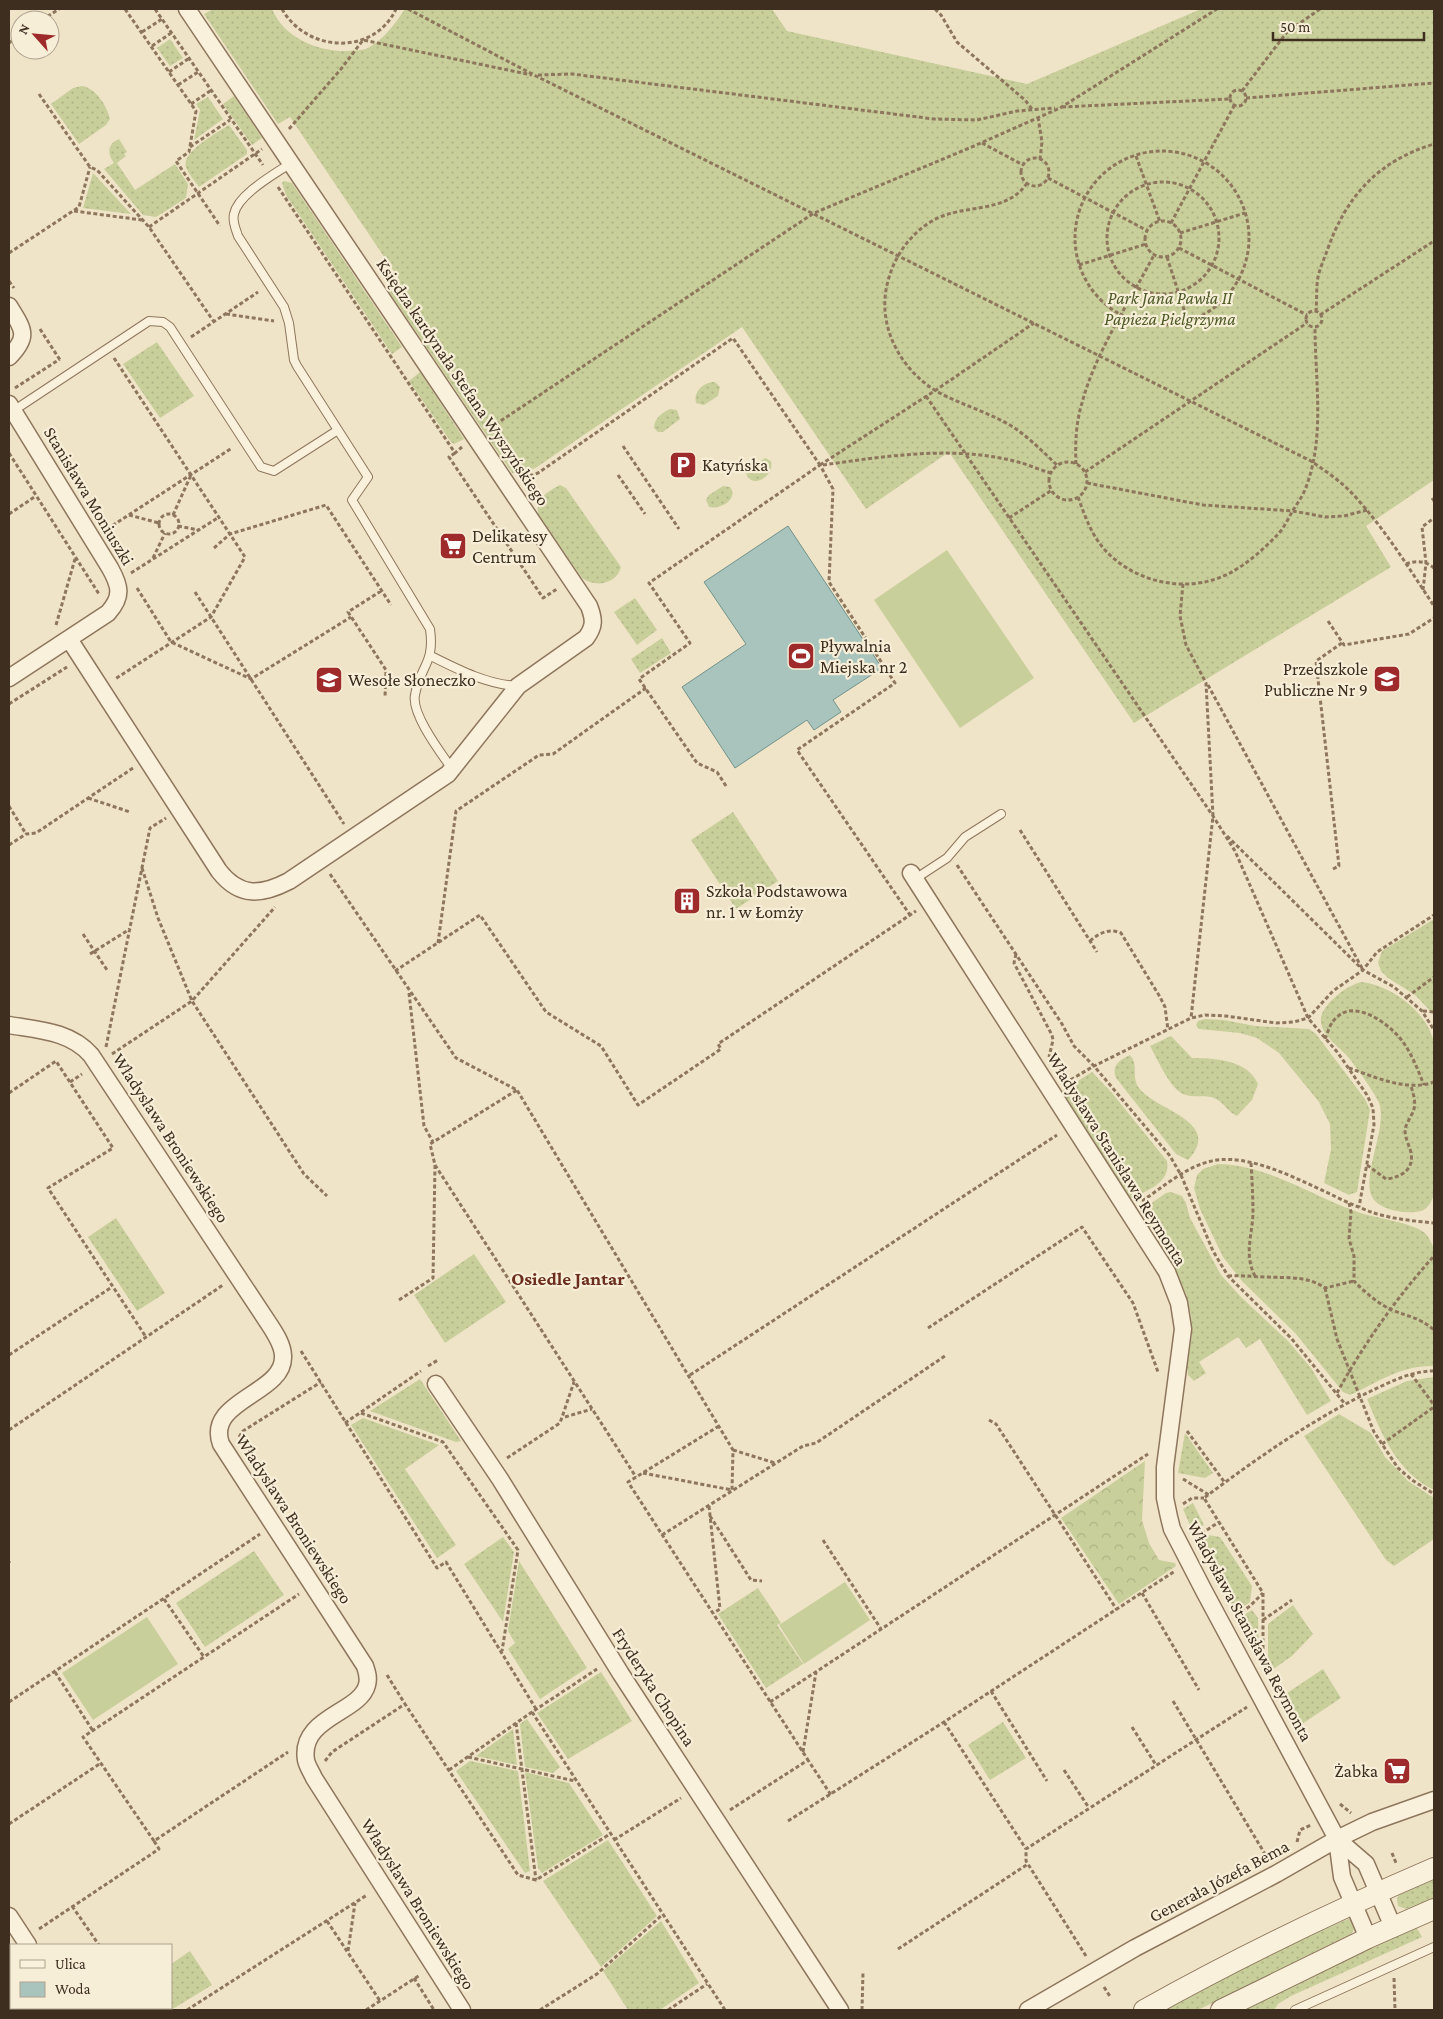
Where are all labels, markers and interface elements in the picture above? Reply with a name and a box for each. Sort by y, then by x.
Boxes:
north arrow [10,10,60,60]
scale bar [1273,10,1424,42]
text: 50 m [1280,19,1310,35]
text: N [14,21,33,37]
street label: Księdza kardynała Stefana Wyszyńskiego [373,255,554,510]
park label: Park Jana Pawła II Papieża Pielgrzyma [1104,288,1236,329]
street label: Stanisława Moniuszki [40,423,138,569]
parking icon: Katyńska [668,450,698,480]
place label: Katyńska [702,455,768,475]
place label: Delikatesy Centrum [472,526,548,567]
supermarket icon: Delikatesy Centrum [438,531,468,561]
place label: Pływalnia Miejska nr 2 [820,636,907,678]
sports icon: Pływalnia Miejska nr 2 [786,641,816,671]
place label: Przedszkole Publiczne Nr 9 [1264,659,1368,700]
school or university icon: Przedszkole Publiczne Nr 9 [1372,664,1402,694]
school or university icon: Wesołe Słoneczko [314,665,344,695]
place label: Wesołe Słoneczko [348,670,476,690]
place label: Szkoła Podstawowa nr. 1 w Łomży [706,881,848,922]
building icon: Szkoła Podstawowa nr. 1 w Łomży [672,886,702,916]
street label: Władysława Broniewskiego [109,1049,233,1227]
street label: Władysława Stanisława Reymonta [1043,1049,1191,1269]
district label: Osiedle Jantar [511,1268,625,1289]
street label: Władysława Broniewskiego [232,1430,356,1608]
street label: Władysława Stanisława Reymonta [1183,1517,1317,1745]
street label: Fryderyka Chopina [608,1624,700,1750]
supermarket icon: Żabka [1382,1756,1412,1786]
place label: Żabka [1334,1761,1378,1781]
street label: Władysława Broniewskiego [357,1815,479,1993]
street label: Generała Józefa Bema [1146,1836,1292,1926]
legend [10,1944,172,2009]
text: Ulica [55,1956,86,1972]
text: Woda [55,1981,90,1997]

